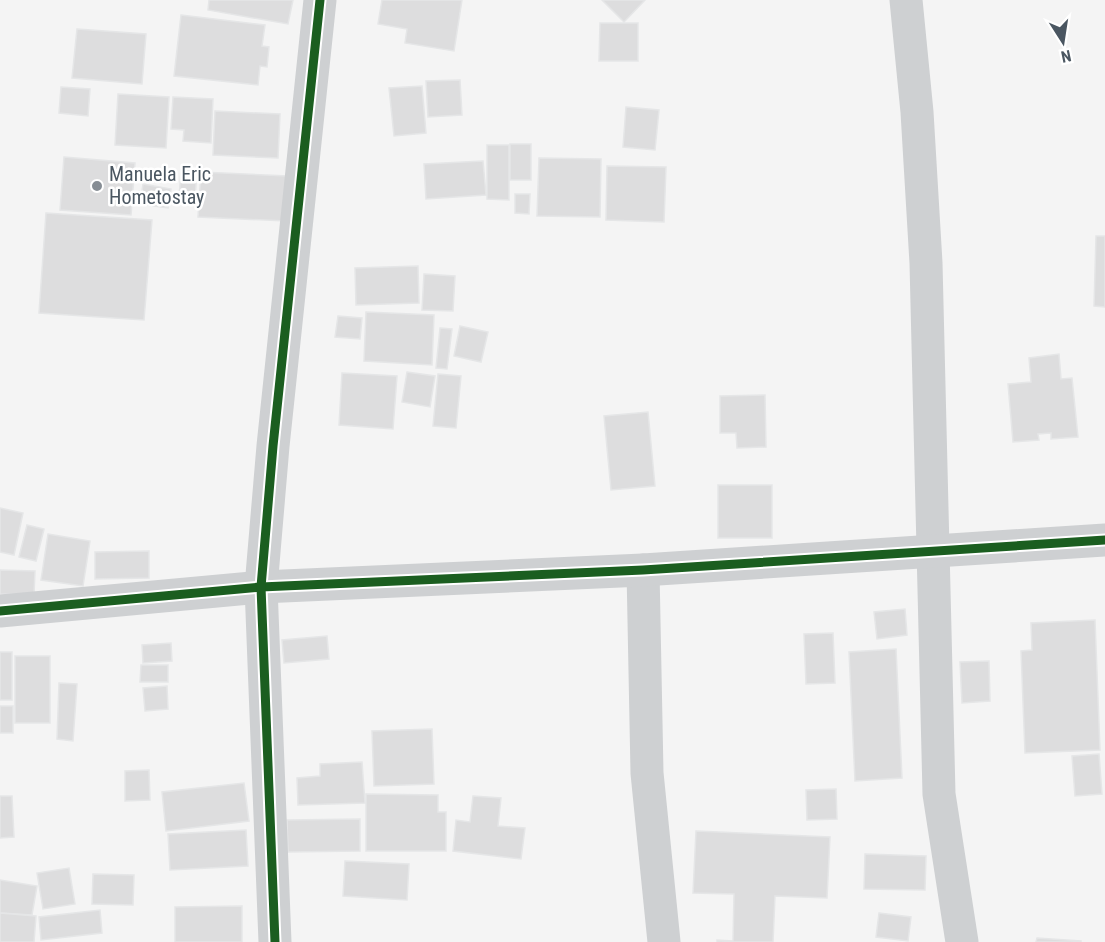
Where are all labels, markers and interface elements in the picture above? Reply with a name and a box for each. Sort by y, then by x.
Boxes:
north arrow [1033,12,1093,72]
text: N [1059,46,1073,66]
place label: Manuela Eric Hometostay [109,162,211,209]
marker: Manuela Eric Hometostay [90,179,104,193]

